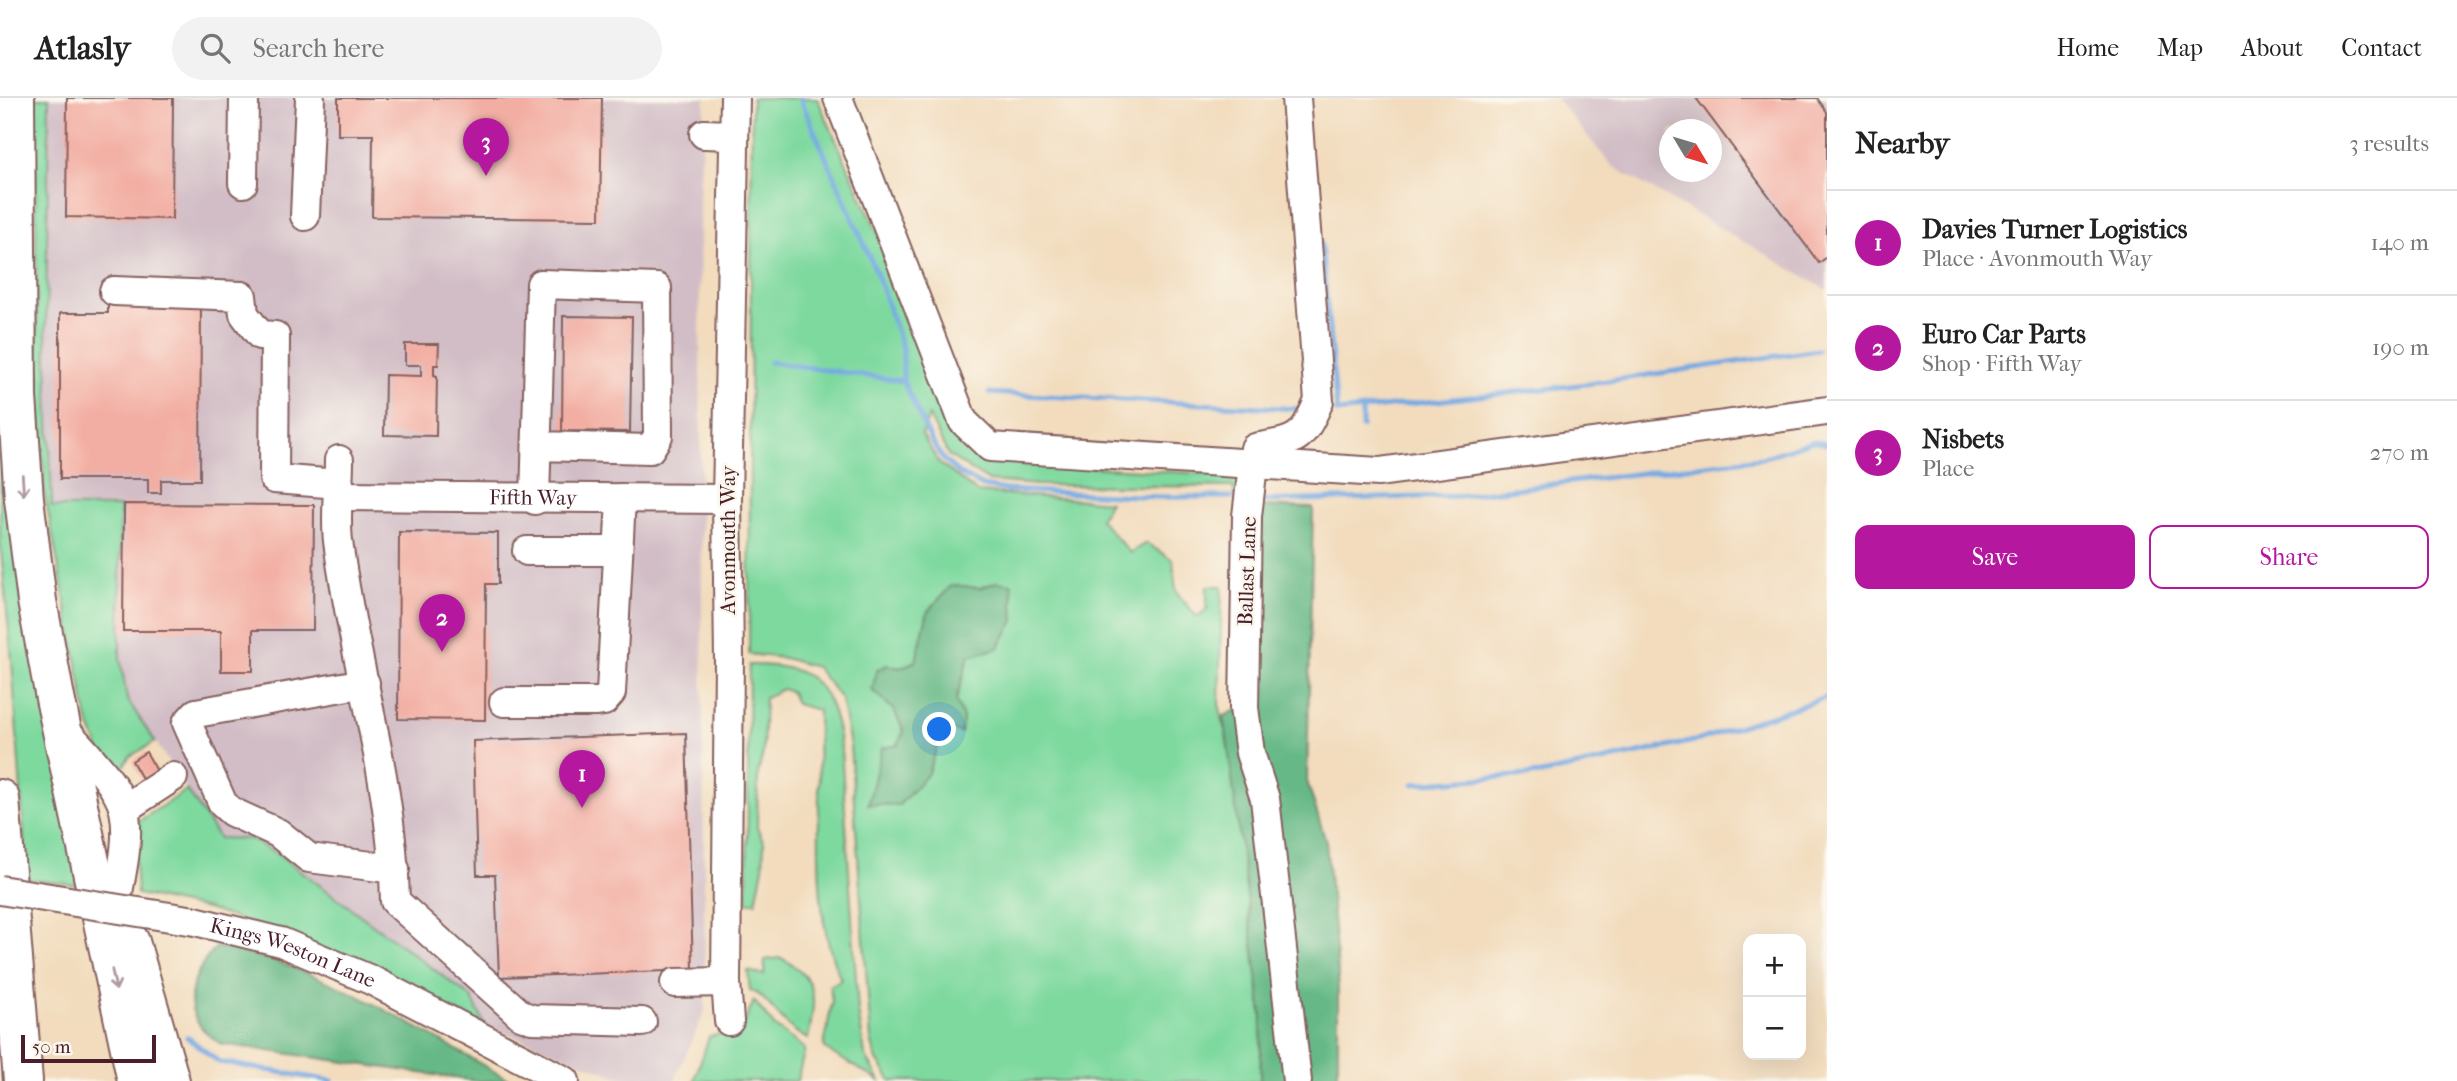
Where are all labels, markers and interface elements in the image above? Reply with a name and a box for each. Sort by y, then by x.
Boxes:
search box [172,17,662,80]
text: Atlasly [35,29,130,68]
icon: search [196,29,234,67]
text: Search here [252,33,384,64]
text: Home [2057,34,2119,62]
text: Map [2157,34,2203,62]
text: About [2241,34,2303,62]
text: Contact [2341,34,2422,62]
pin: 3 [463,118,509,176]
north arrow [1659,119,1722,182]
text: Nearby [1855,126,1950,161]
text: 3 results [2349,130,2429,157]
text: Davies Turner Logistics [1922,214,2187,245]
text: 1 [1874,229,1882,256]
text: 140 m [2370,229,2429,256]
text: Place · Avonmouth Way [1922,245,2152,272]
text: Euro Car Parts [1922,319,2086,350]
text: 2 [1872,334,1884,361]
text: 190 m [2372,334,2429,361]
text: Shop · Fifth Way [1922,350,2082,377]
text: Nisbets [1922,424,2004,455]
text: 3 [1873,439,1883,466]
text: 270 m [2369,439,2429,466]
text: Place [1922,455,1974,482]
street label: Avonmouth Way [716,465,740,616]
one-way arrow [17,473,30,495]
street label: Fifth Way [489,485,578,510]
street label: Ballast Lane [1233,516,1261,626]
button: Save [1855,525,2135,589]
button: Share [2149,525,2429,589]
pin: 2 [419,594,465,652]
your location [922,712,956,746]
pin: 1 [559,750,605,808]
street label: Kings Weston Lane [208,913,379,993]
map controls [1743,934,1806,1060]
button: + [1743,934,1806,997]
one-way arrow [108,968,122,991]
button: − [1743,997,1806,1060]
scale bar [21,1032,156,1064]
text: 50 m [32,1036,71,1058]

